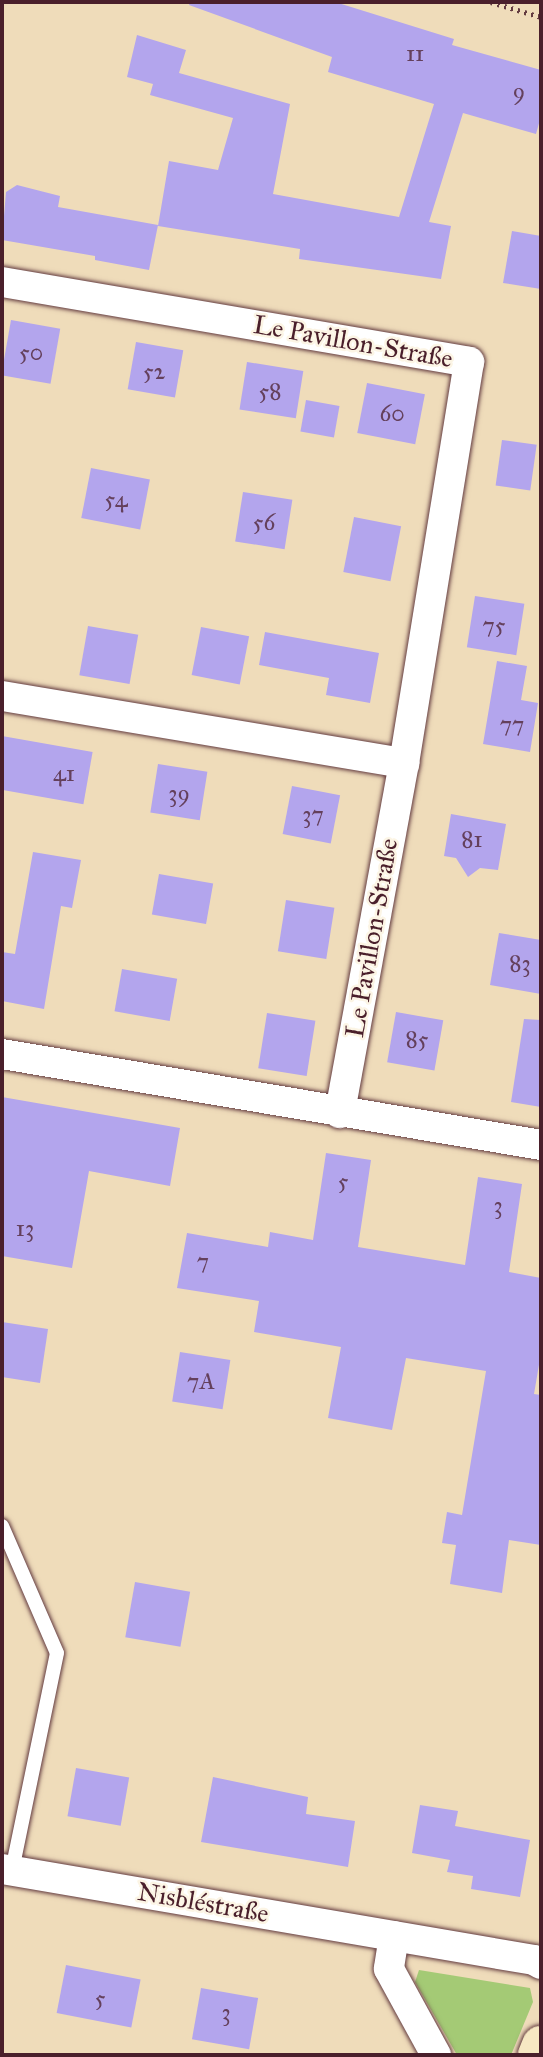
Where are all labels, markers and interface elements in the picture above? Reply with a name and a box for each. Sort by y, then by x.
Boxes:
house number: 11 [406,39,424,67]
house number: 9 [513,77,525,105]
street label: Le Pavillon-Straße [251,309,455,375]
house number: 50 [19,338,43,366]
house number: 52 [143,357,165,385]
house number: 58 [259,377,281,405]
house number: 60 [379,399,405,427]
house number: 54 [105,485,127,513]
house number: 56 [253,508,275,536]
house number: 75 [483,611,505,639]
house number: 77 [500,710,524,738]
house number: 41 [53,759,75,787]
house number: 39 [168,779,190,807]
house number: 37 [302,800,324,828]
house number: 81 [461,825,483,853]
street label: Le Pavillon-Straße [339,836,405,1040]
house number: 83 [509,949,531,977]
house number: 85 [406,1025,428,1053]
house number: 5 [338,1167,348,1195]
house number: 3 [493,1191,503,1219]
house number: 13 [16,1214,34,1242]
house number: 7 [197,1247,209,1275]
house number: 7A [187,1367,215,1395]
street label: Nisbléstraße [135,1876,271,1930]
house number: 5 [95,1984,105,2012]
house number: 3 [221,1998,231,2026]

